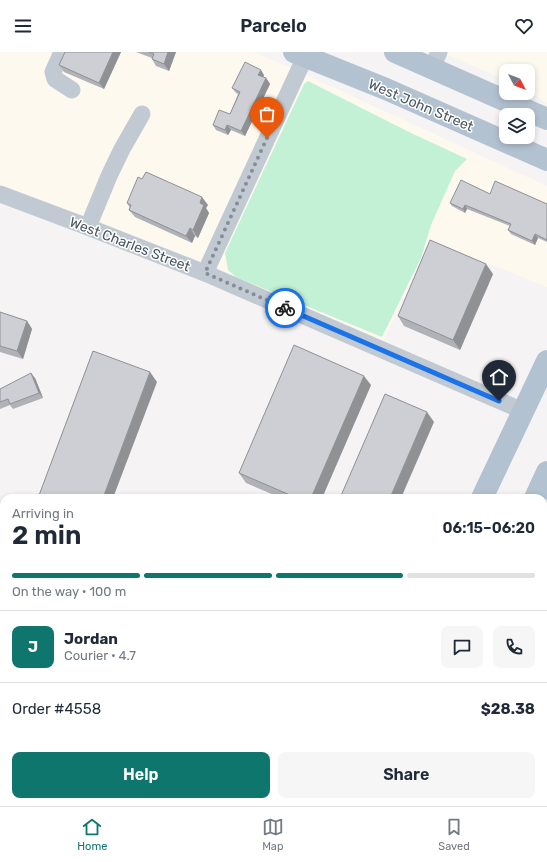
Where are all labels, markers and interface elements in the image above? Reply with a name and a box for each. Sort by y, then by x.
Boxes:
icon: menu [12,15,34,37]
text: Parcelo [240,15,307,37]
icon: heart [513,15,535,37]
north arrow [499,64,535,100]
map controls [499,64,535,144]
street label: West John Street [366,76,476,135]
pin [250,97,284,138]
icon: bag [256,103,278,125]
button: layers [499,108,535,144]
street label: West Charles Street [67,214,193,276]
courier [265,288,305,328]
icon: bike [274,297,296,319]
pin [482,360,516,401]
icon: home [488,366,510,388]
text: Arriving in [12,506,74,521]
text: 06:15–06:20 [443,519,535,537]
text: 2 min [12,520,81,551]
text: On the way · 100 m [12,584,126,599]
button: chat [441,626,483,668]
button: phone [493,626,535,668]
text: Jordan [64,630,118,648]
text: J [28,638,38,656]
text: Courier · 4.7 [64,648,136,663]
text: Order #4558 [12,700,101,718]
text: $28.38 [481,700,535,718]
button: Help [12,752,270,798]
button: Share [278,752,535,798]
tab: Home [77,816,107,853]
tab: Map [262,816,284,853]
tab: Saved [438,816,470,853]

